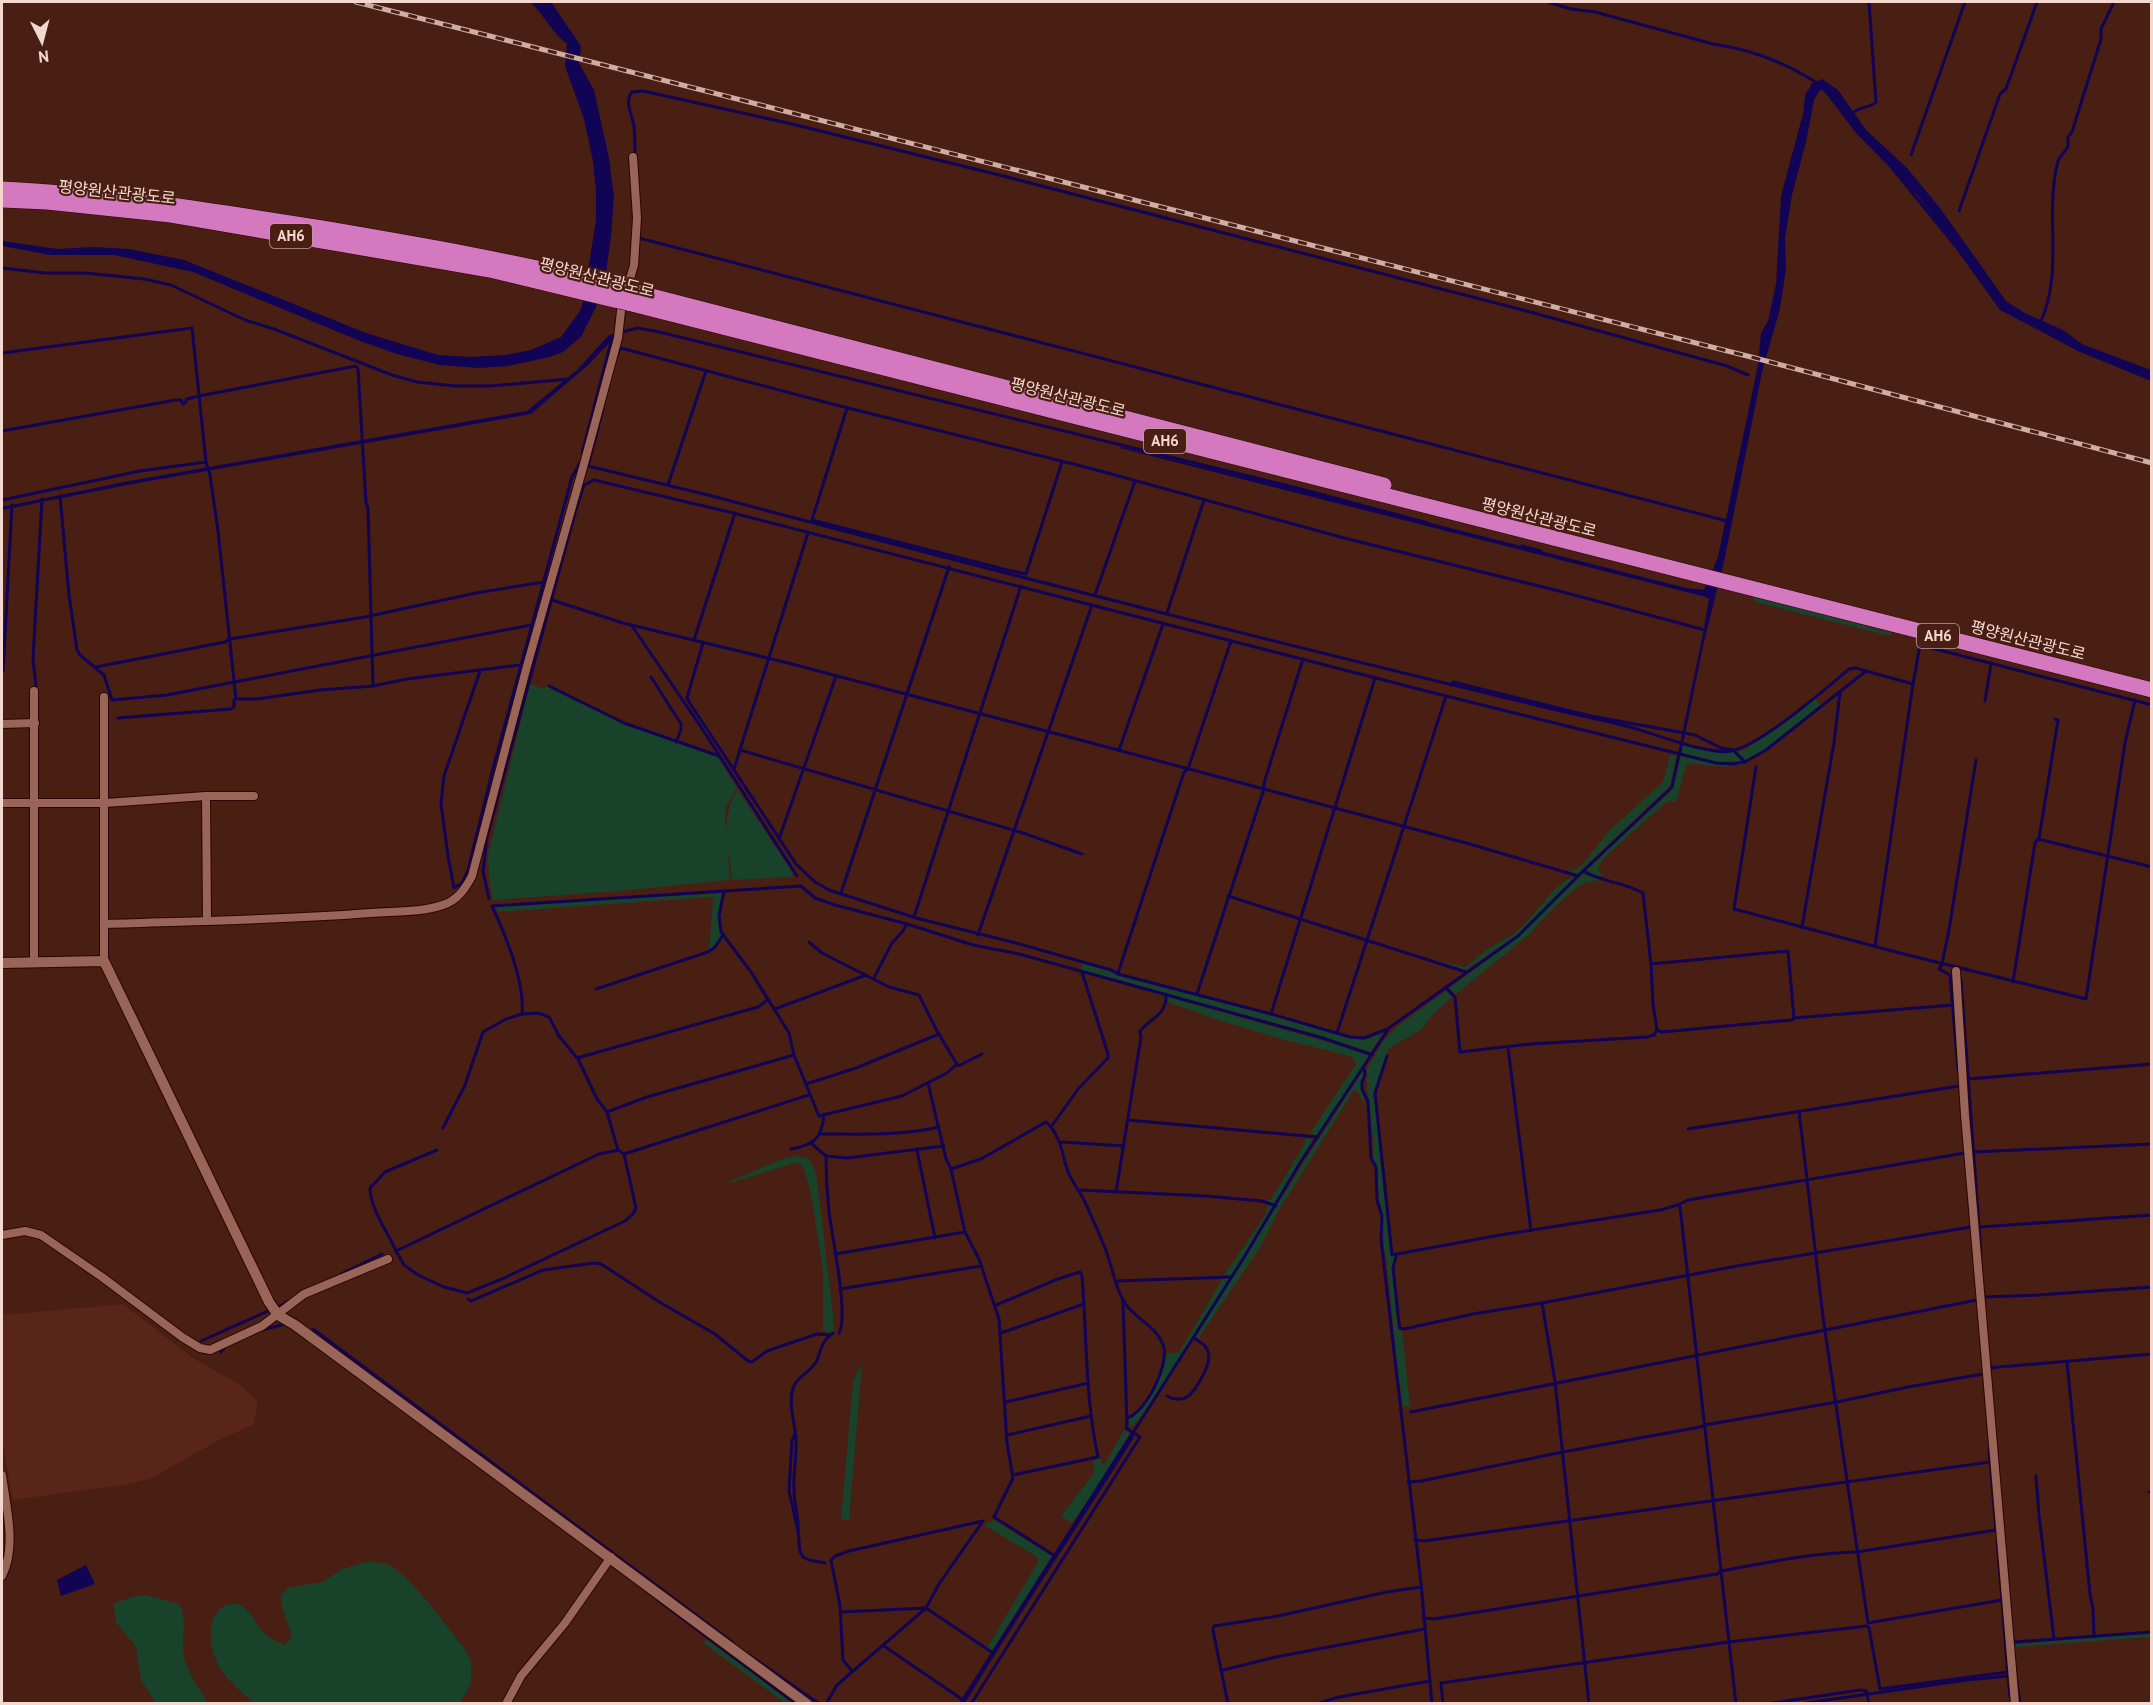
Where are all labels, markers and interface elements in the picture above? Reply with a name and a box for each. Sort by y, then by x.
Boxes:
north arrow [12,12,72,72]
text: N [37,46,50,67]
street label: 평양원산관광도로 [57,176,177,208]
road number: AH6 [270,224,312,248]
street label: 평양원산관광도로 [537,253,657,301]
street label: 평양원산관광도로 [1008,373,1128,421]
road number: AH6 [1144,429,1186,453]
street label: 평양원산관광도로 [1479,493,1599,541]
street label: 평양원산관광도로 [1968,616,2088,664]
road number: AH6 [1917,624,1959,648]

